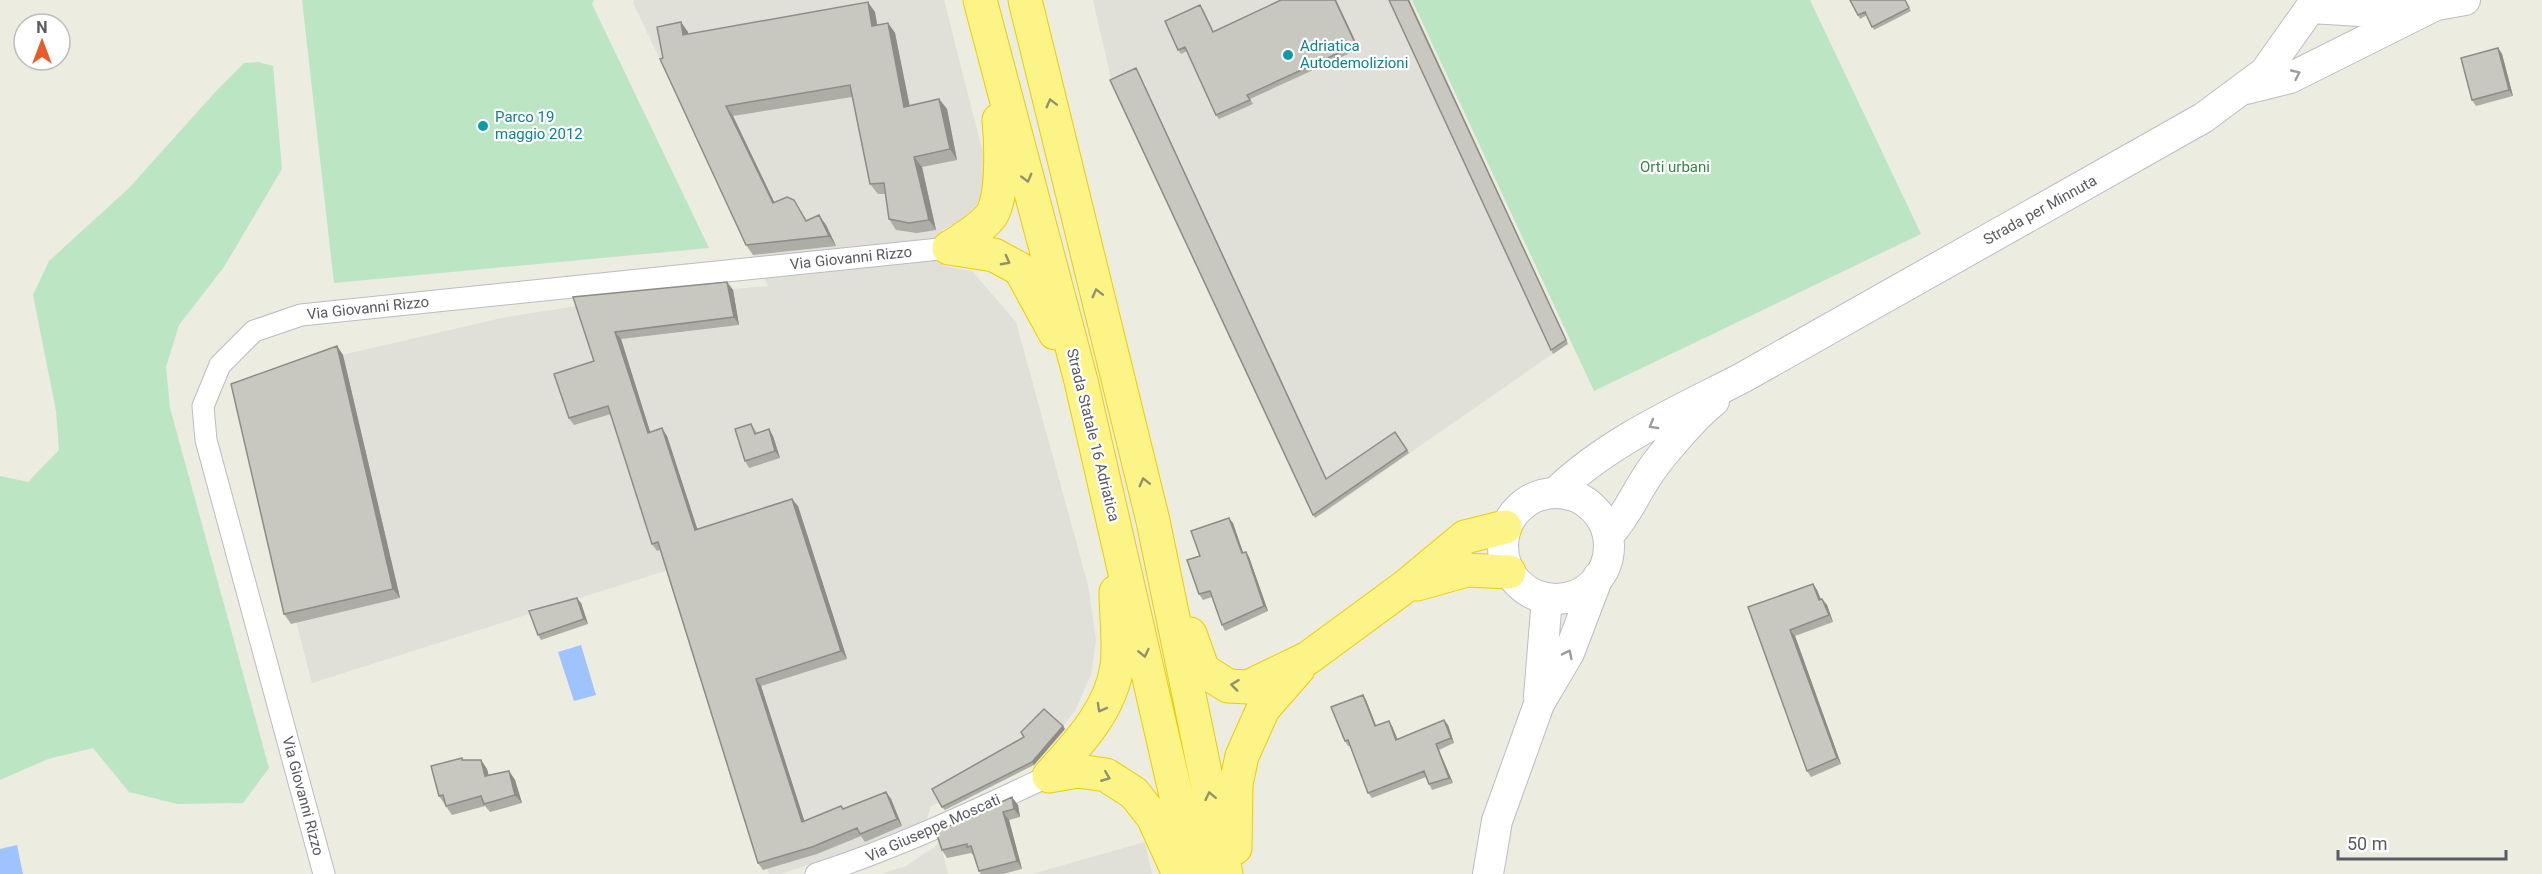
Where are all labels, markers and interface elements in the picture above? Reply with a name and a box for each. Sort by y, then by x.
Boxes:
north arrow [12,12,72,72]
text: N [36,18,48,37]
place label: Adriatica Autodemolizioni [1300,37,1408,72]
marker: Adriatica Autodemolizioni [1281,48,1295,62]
one-way arrow [2290,70,2301,82]
one-way arrow [1045,99,1058,109]
place label: Parco 19 maggio 2012 [495,108,583,143]
marker: Parco 19 maggio 2012 [476,119,490,133]
park label: Orti urbani [1640,158,1710,176]
street label: Strada per Minnuta [1980,171,2100,249]
one-way arrow [1020,172,1032,183]
street label: Via Giovanni Rizzo [789,243,913,273]
one-way arrow [1000,254,1010,265]
one-way arrow [1092,288,1105,298]
street label: Via Giovanni Rizzo [306,293,430,323]
street label: Strada Statale 16 Adriatica [1063,347,1123,523]
one-way arrow [1649,418,1659,430]
one-way arrow [1138,477,1151,487]
one-way arrow [1137,648,1150,658]
one-way arrow [1561,649,1572,660]
one-way arrow [1230,680,1240,692]
one-way arrow [1097,702,1108,712]
street label: Via Giovanni Rizzo [278,734,328,858]
one-way arrow [1101,770,1111,783]
street label: Via Giuseppe Moscati [863,790,1003,866]
one-way arrow [1204,791,1217,801]
scale bar [2338,823,2506,861]
text: 50 m [2347,833,2387,854]

